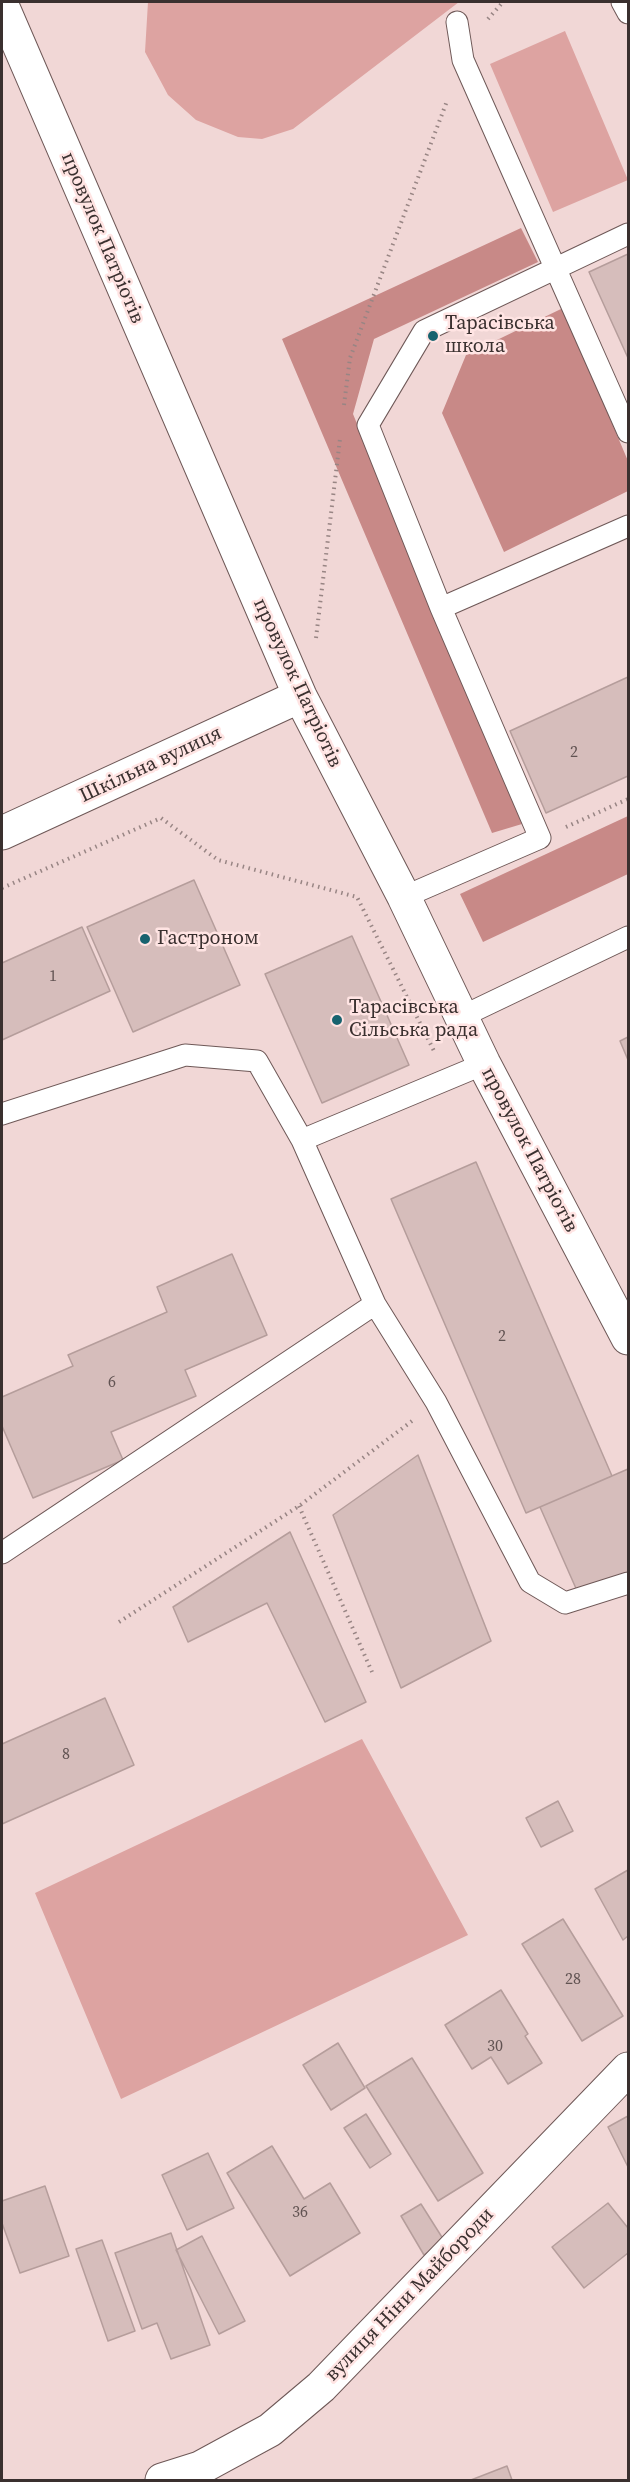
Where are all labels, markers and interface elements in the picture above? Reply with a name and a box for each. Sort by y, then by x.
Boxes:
street label: провулок Патріотів [55,149,149,327]
place label: Тарасівська школа [445,312,555,359]
marker: Тарасівська школа [426,329,440,343]
street label: провулок Патріотів [247,595,347,771]
street label: Шкільна вулиця [76,722,226,808]
house number: 2 [570,743,578,763]
place label: Гастроном [157,927,259,951]
marker: Гастроном [138,932,152,946]
house number: 1 [49,967,57,987]
place label: Тарасівська Сільська рада [349,996,478,1043]
marker: Тарасівська Сільська рада [330,1013,344,1027]
street label: провулок Патріотів [475,1063,583,1237]
house number: 2 [498,1327,506,1347]
house number: 6 [108,1373,116,1393]
house number: 8 [62,1745,70,1765]
house number: 28 [565,1970,581,1990]
house number: 30 [487,2037,503,2057]
house number: 36 [292,2203,308,2223]
street label: вулиця Ніни Майбороди [321,2203,499,2387]

